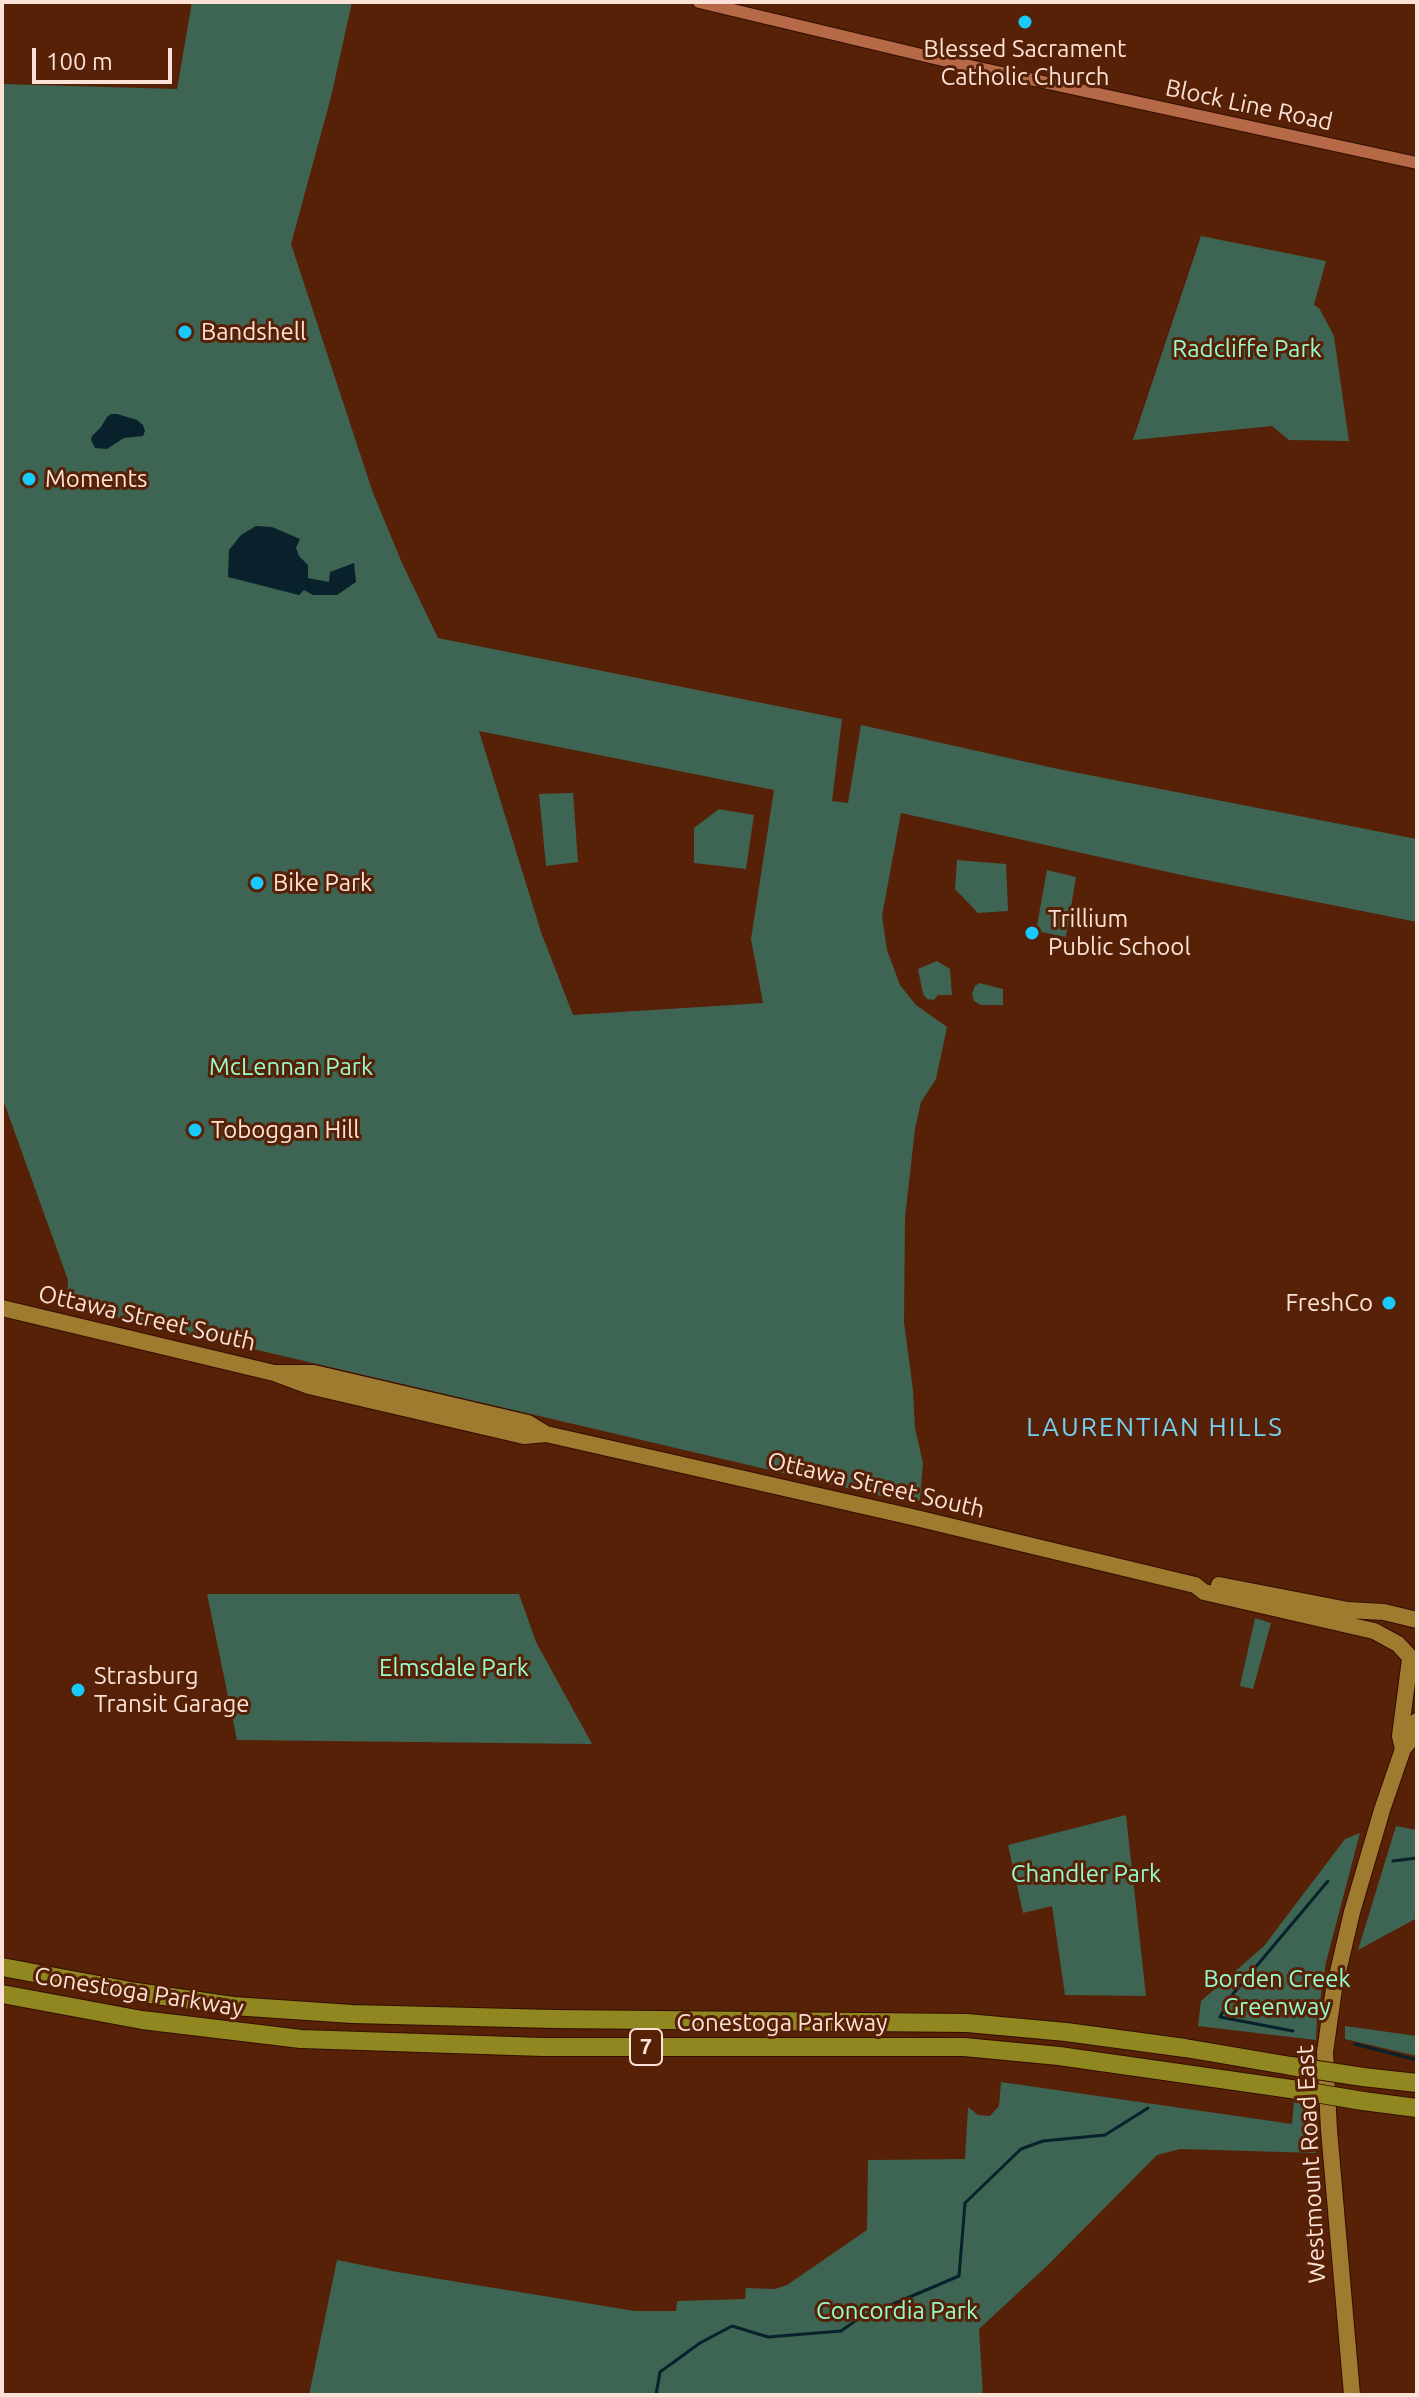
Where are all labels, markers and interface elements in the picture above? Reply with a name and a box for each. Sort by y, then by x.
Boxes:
marker: Blessed Sacrament Catholic Church [1016,13,1034,31]
scale bar [36,32,176,82]
place label: Blessed Sacrament Catholic Church [924,35,1126,91]
text: 100 m [46,48,113,75]
street label: Block Line Road [1163,73,1335,137]
place label: Bandshell [201,318,306,346]
marker: Bandshell [176,323,194,341]
park label: Radcliffe Park [1172,335,1322,363]
place label: Moments [45,465,147,493]
marker: Moments [20,470,38,488]
place label: Bike Park [273,869,372,897]
marker: Bike Park [248,874,266,892]
place label: Trillium Public School [1048,905,1191,961]
marker: Trillium Public School [1023,924,1041,942]
park label: McLennan Park [209,1053,373,1081]
place label: Toboggan Hill [211,1116,360,1144]
marker: Toboggan Hill [186,1121,204,1139]
street label: Ottawa Street South [36,1279,258,1357]
place label: FreshCo [1286,1289,1373,1317]
marker: FreshCo [1380,1294,1398,1312]
district label: LAURENTIAN HILLS [1026,1411,1284,1443]
street label: Ottawa Street South [765,1446,987,1524]
park label: Elmsdale Park [379,1654,529,1682]
place label: Strasburg Transit Garage [94,1662,250,1718]
marker: Strasburg Transit Garage [69,1681,87,1699]
park label: Chandler Park [1011,1860,1161,1888]
street label: Conestoga Parkway [32,1961,246,2023]
park label: Borden Creek Greenway [1203,1965,1351,2021]
street label: Conestoga Parkway [676,2009,888,2037]
road number: 7 [630,2029,662,2065]
street label: Westmount Road East [1290,2044,1332,2284]
park label: Concordia Park [816,2297,978,2325]

